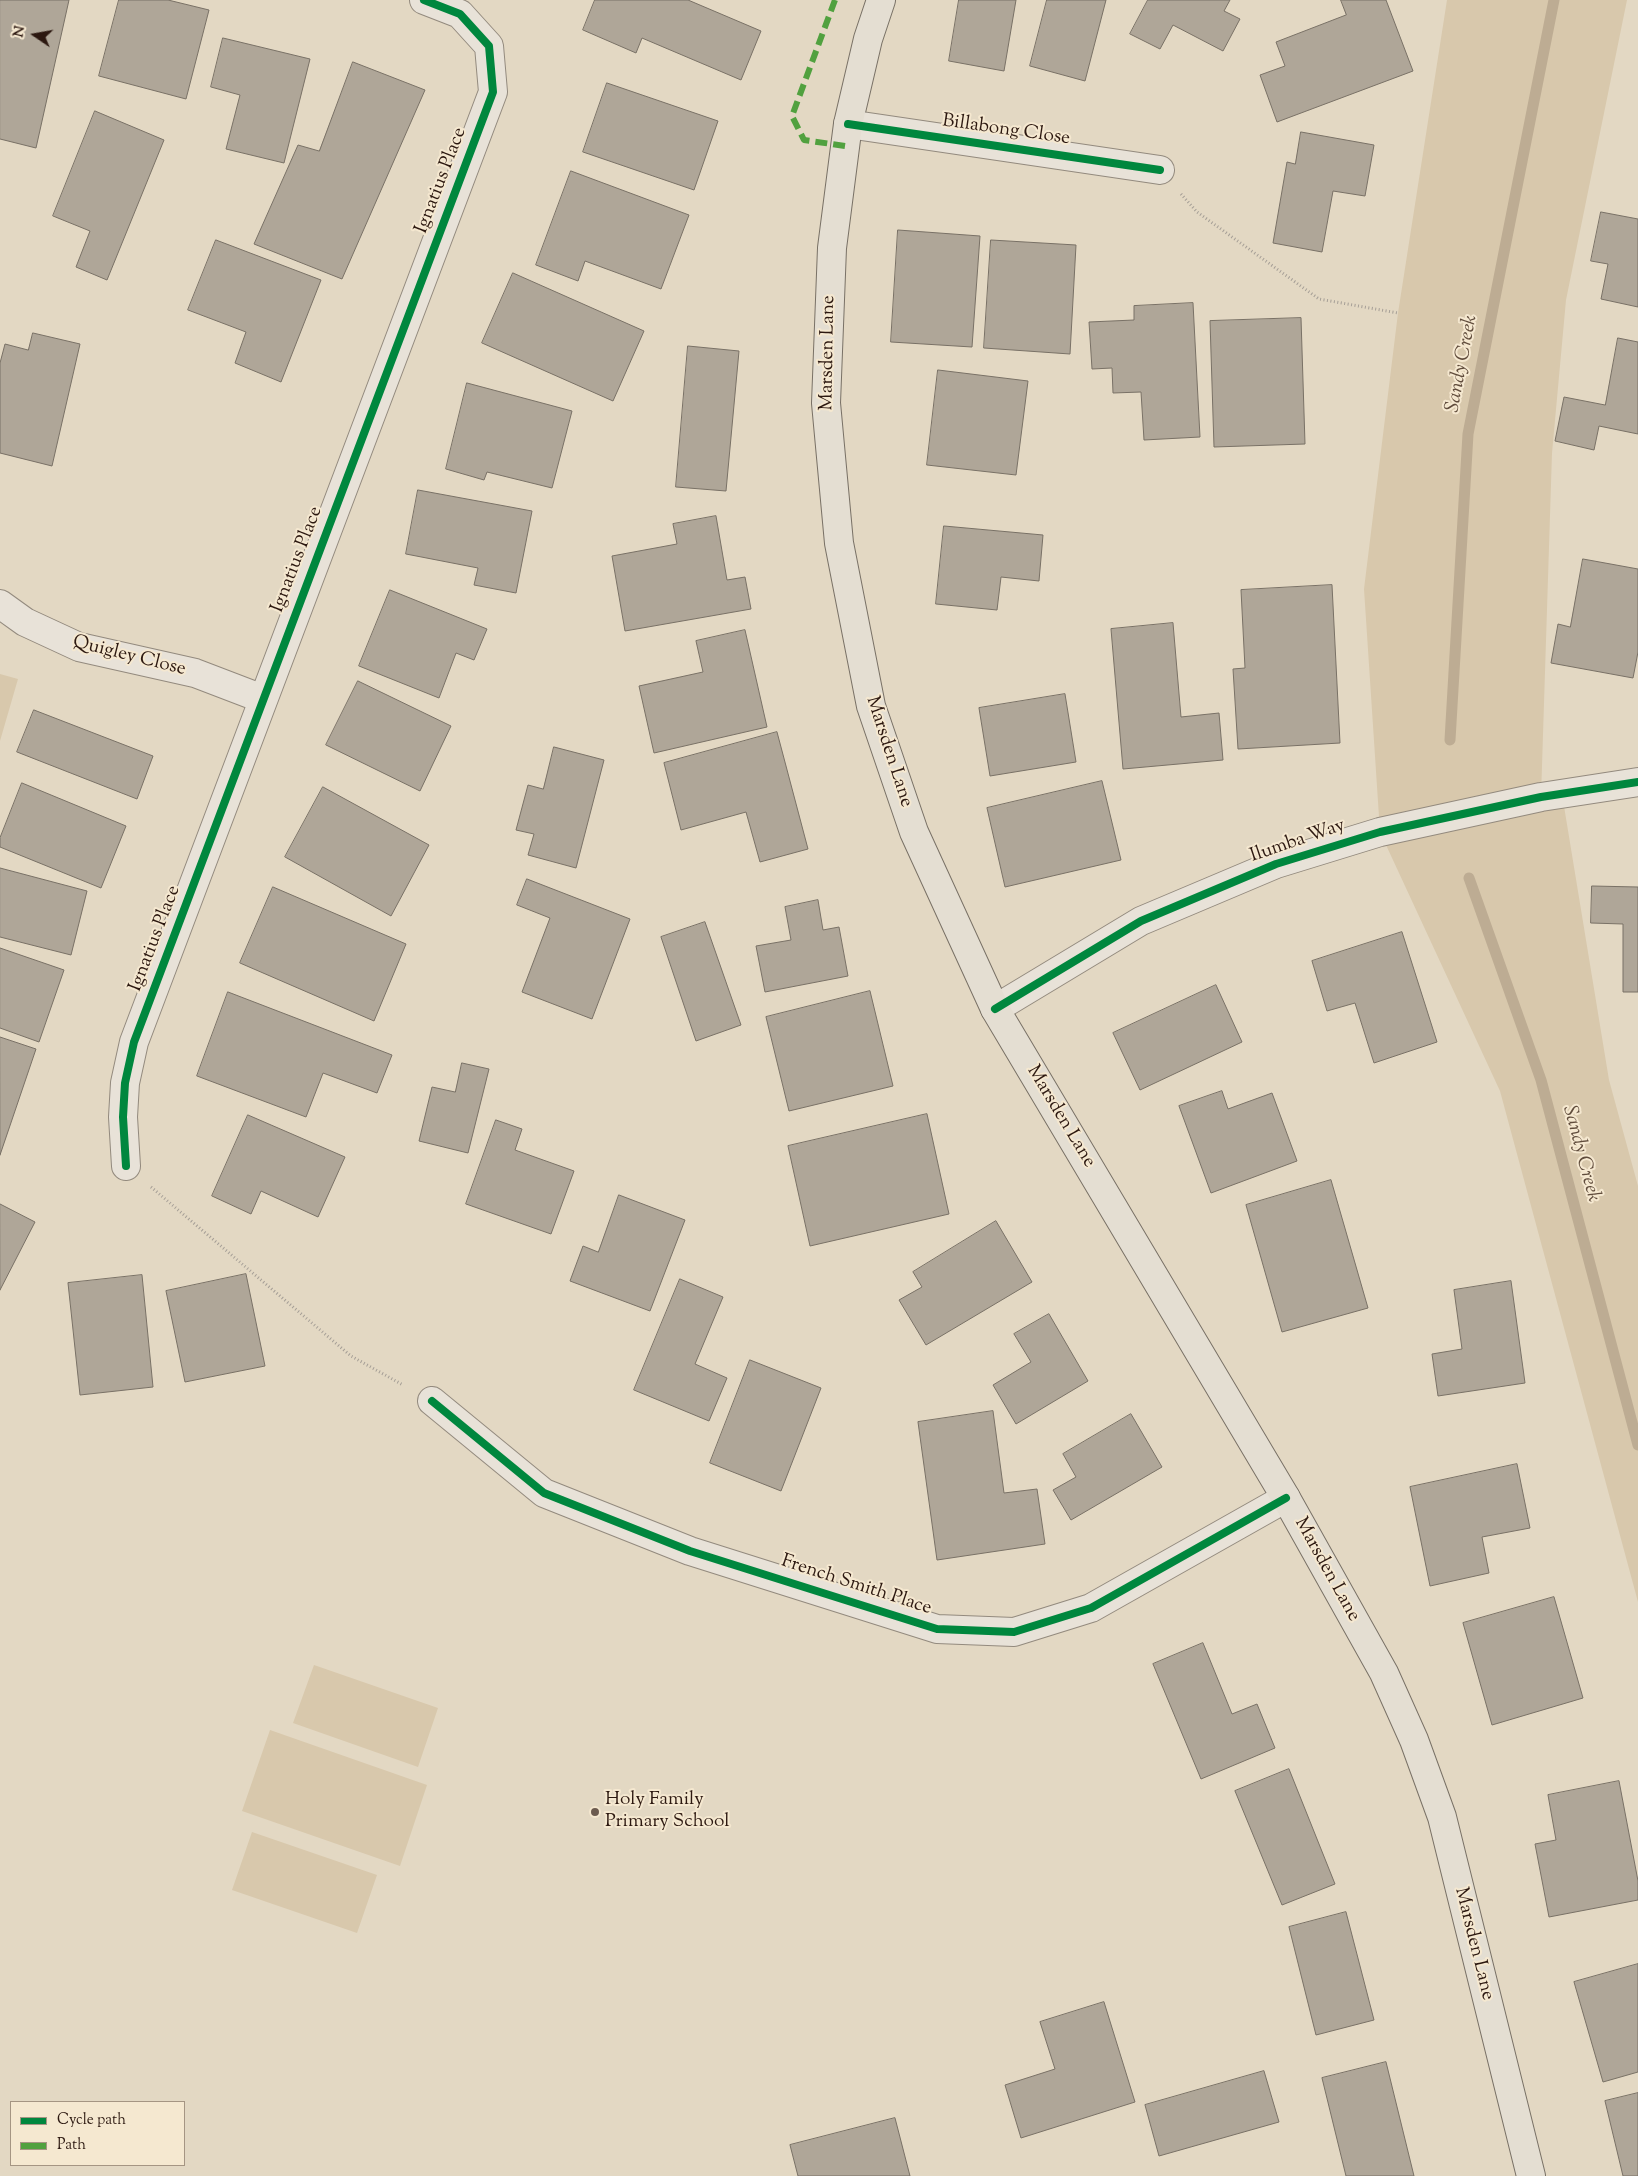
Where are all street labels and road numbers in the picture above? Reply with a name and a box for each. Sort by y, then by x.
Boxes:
street label: Billabong Close [941,111,1071,151]
street label: Ignatius Place [411,125,473,237]
street label: Marsden Lane [817,295,841,411]
street label: Ignatius Place [267,504,329,616]
street label: Quigley Close [70,632,188,682]
street label: Marsden Lane [859,694,917,810]
street label: Ilumba Way [1248,815,1348,869]
street label: Ignatius Place [125,883,187,995]
street label: Marsden Lane [1021,1062,1099,1172]
street label: Marsden Lane [1288,1514,1364,1626]
street label: French Smith Place [778,1551,934,1621]
street label: Marsden Lane [1448,1885,1498,2003]

